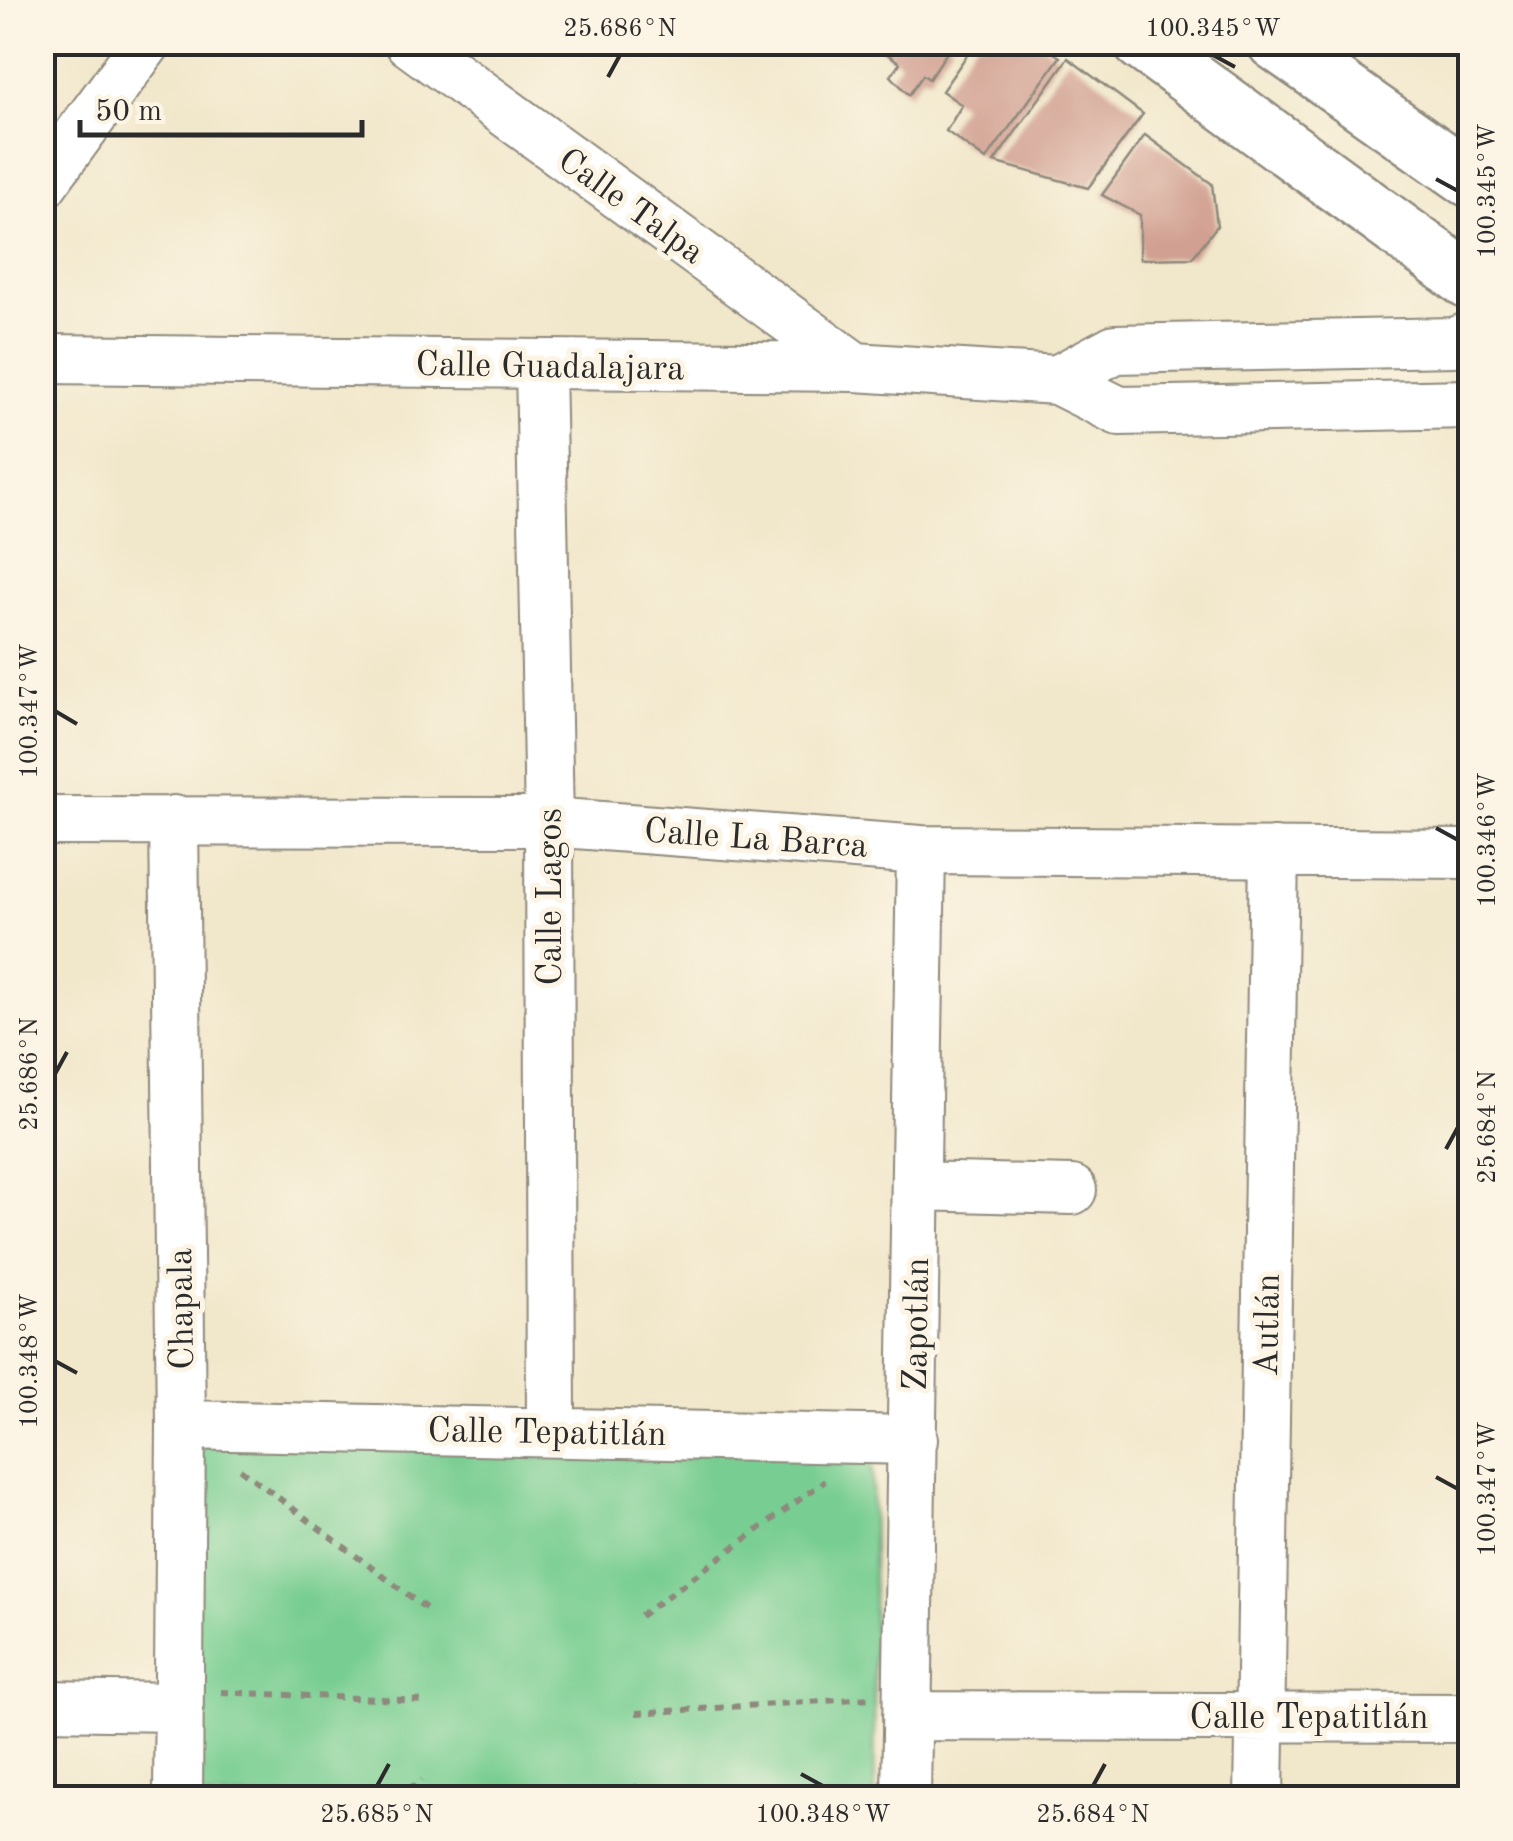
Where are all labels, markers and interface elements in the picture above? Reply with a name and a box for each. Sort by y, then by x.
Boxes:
text: 25.686°N [563,17,677,42]
text: 100.345°W [1145,17,1281,42]
scale bar [80,75,362,137]
text: 50 m [95,97,162,127]
text: 100.345°W [1476,123,1501,259]
street label: Calle Talpa [551,143,710,271]
street label: Calle Guadalajara [415,348,685,387]
text: 100.347°W [18,643,43,779]
text: 100.346°W [1476,772,1501,908]
street label: Calle Lagos [534,808,569,986]
street label: Calle La Barca [643,814,869,865]
text: 25.686°N [18,1017,43,1131]
text: 25.684°N [1476,1070,1501,1184]
street label: Chapala [164,1248,201,1370]
street label: Zapotlán [899,1257,936,1391]
street label: Autlán [1250,1273,1287,1377]
text: 100.348°W [18,1293,43,1429]
street label: Calle Tepatitlán [427,1414,667,1453]
text: 100.347°W [1476,1421,1501,1557]
street label: Calle Tepatitlán [1189,1701,1429,1736]
text: 25.685°N [320,1803,434,1828]
text: 100.348°W [755,1803,891,1828]
text: 25.684°N [1036,1803,1150,1828]

